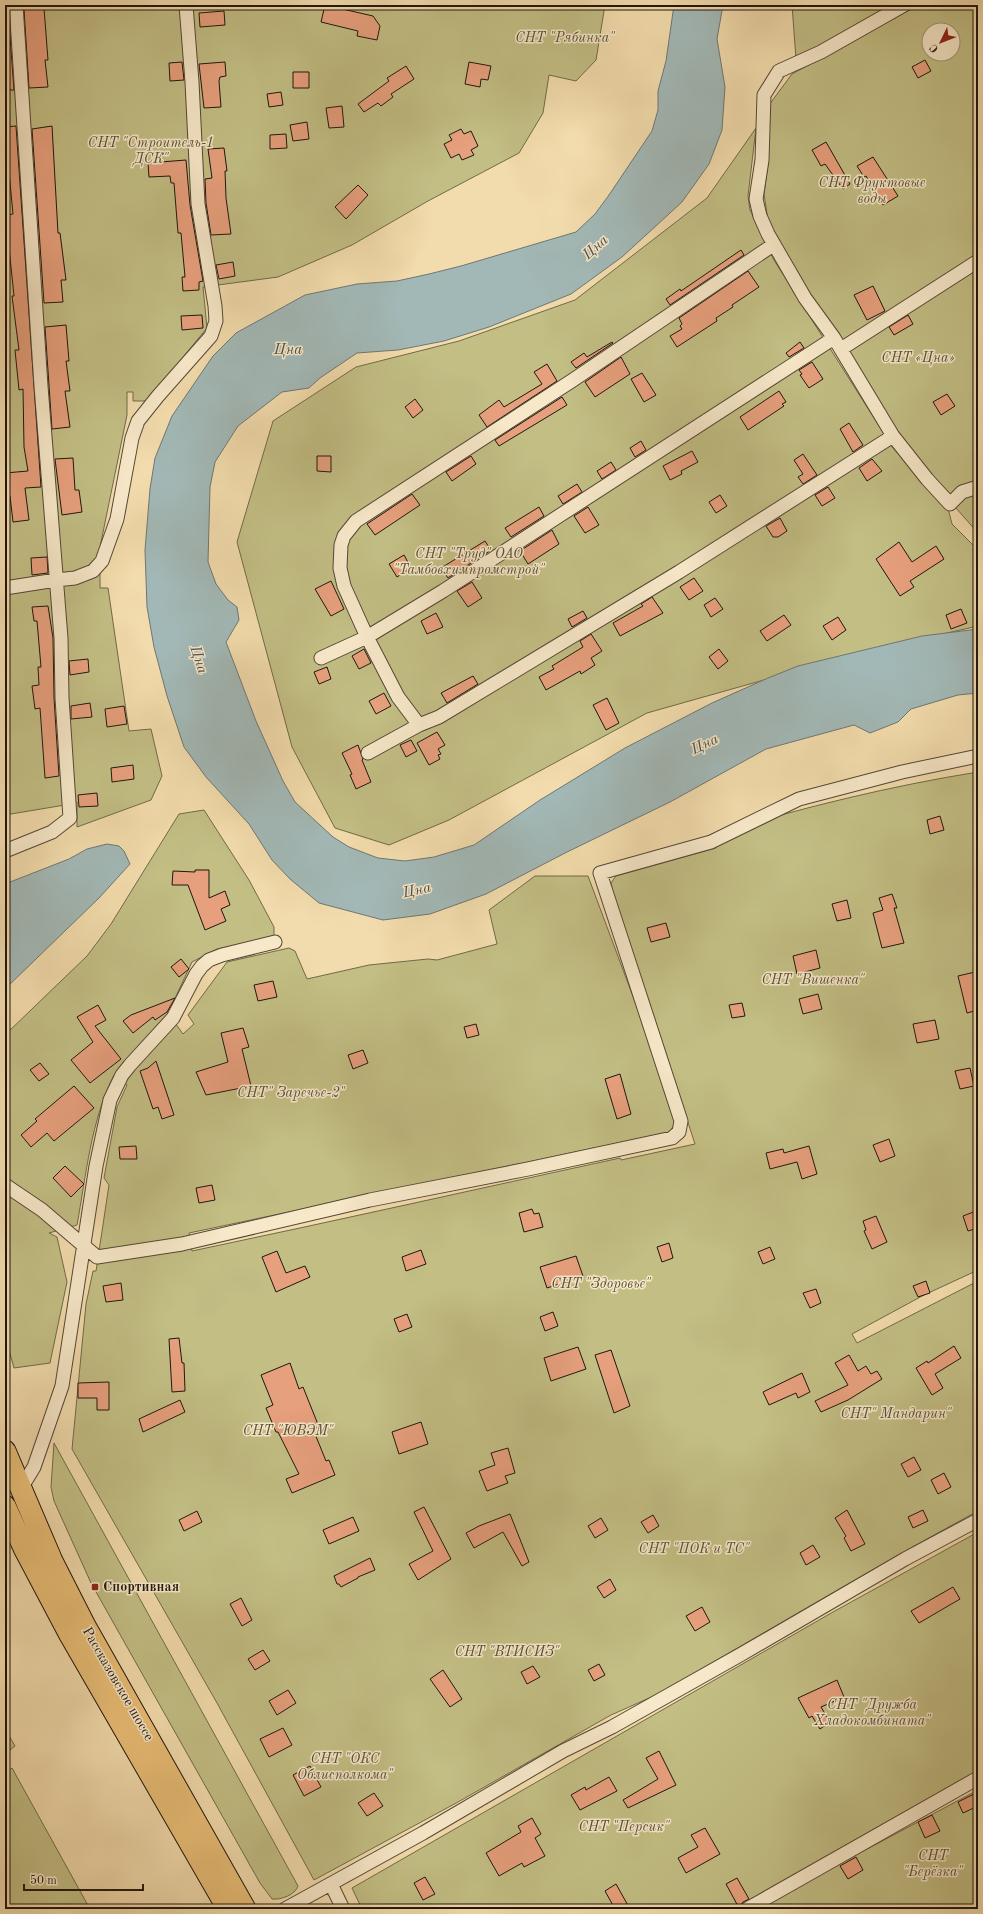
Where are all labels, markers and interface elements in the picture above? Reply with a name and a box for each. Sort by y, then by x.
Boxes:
north arrow [921,22,961,62]
park label: СНТ "Рябинка" [515,30,615,45]
text: С [928,41,941,54]
park label: СНТ "Строитель-1 ДСК" [88,136,214,167]
park label: СНТ Фруктовые воды [819,176,926,206]
water label: Цна [580,233,612,264]
water label: Цна [273,343,302,358]
park label: СНТ «Цна» [881,351,955,366]
park label: СНТ "Труд" ОАО "Тамбовхимпромстрой" [393,547,545,578]
water label: Цна [186,643,210,676]
water label: Цна [688,732,721,758]
water label: Цна [400,881,433,902]
park label: СНТ "Вишенка" [761,973,865,987]
park label: СНТ" Заречье-2" [237,1085,346,1101]
park label: СНТ "Здоровье" [551,1276,651,1292]
park label: СНТ" Мандарин" [840,1407,952,1422]
park label: СНТ "ЮВЭМ" [243,1424,334,1438]
park label: СНТ "ПОК и ТС" [639,1542,750,1556]
place label: Спортивная [103,1580,179,1594]
marker: Спортивная [90,1582,100,1592]
street label: Рассказовское шоссе [80,1625,156,1743]
park label: СНТ "ВТИСИЗ" [455,1644,560,1659]
park label: СНТ "Дружба Хладокомбината" [813,1697,931,1728]
park label: СНТ "ОКС Облисполкома" [297,1752,393,1782]
park label: СНТ "Персик" [578,1820,670,1835]
park label: СНТ "Берёзка" [903,1849,964,1880]
scale bar [24,1866,143,1892]
text: 50 m [30,1874,57,1887]

